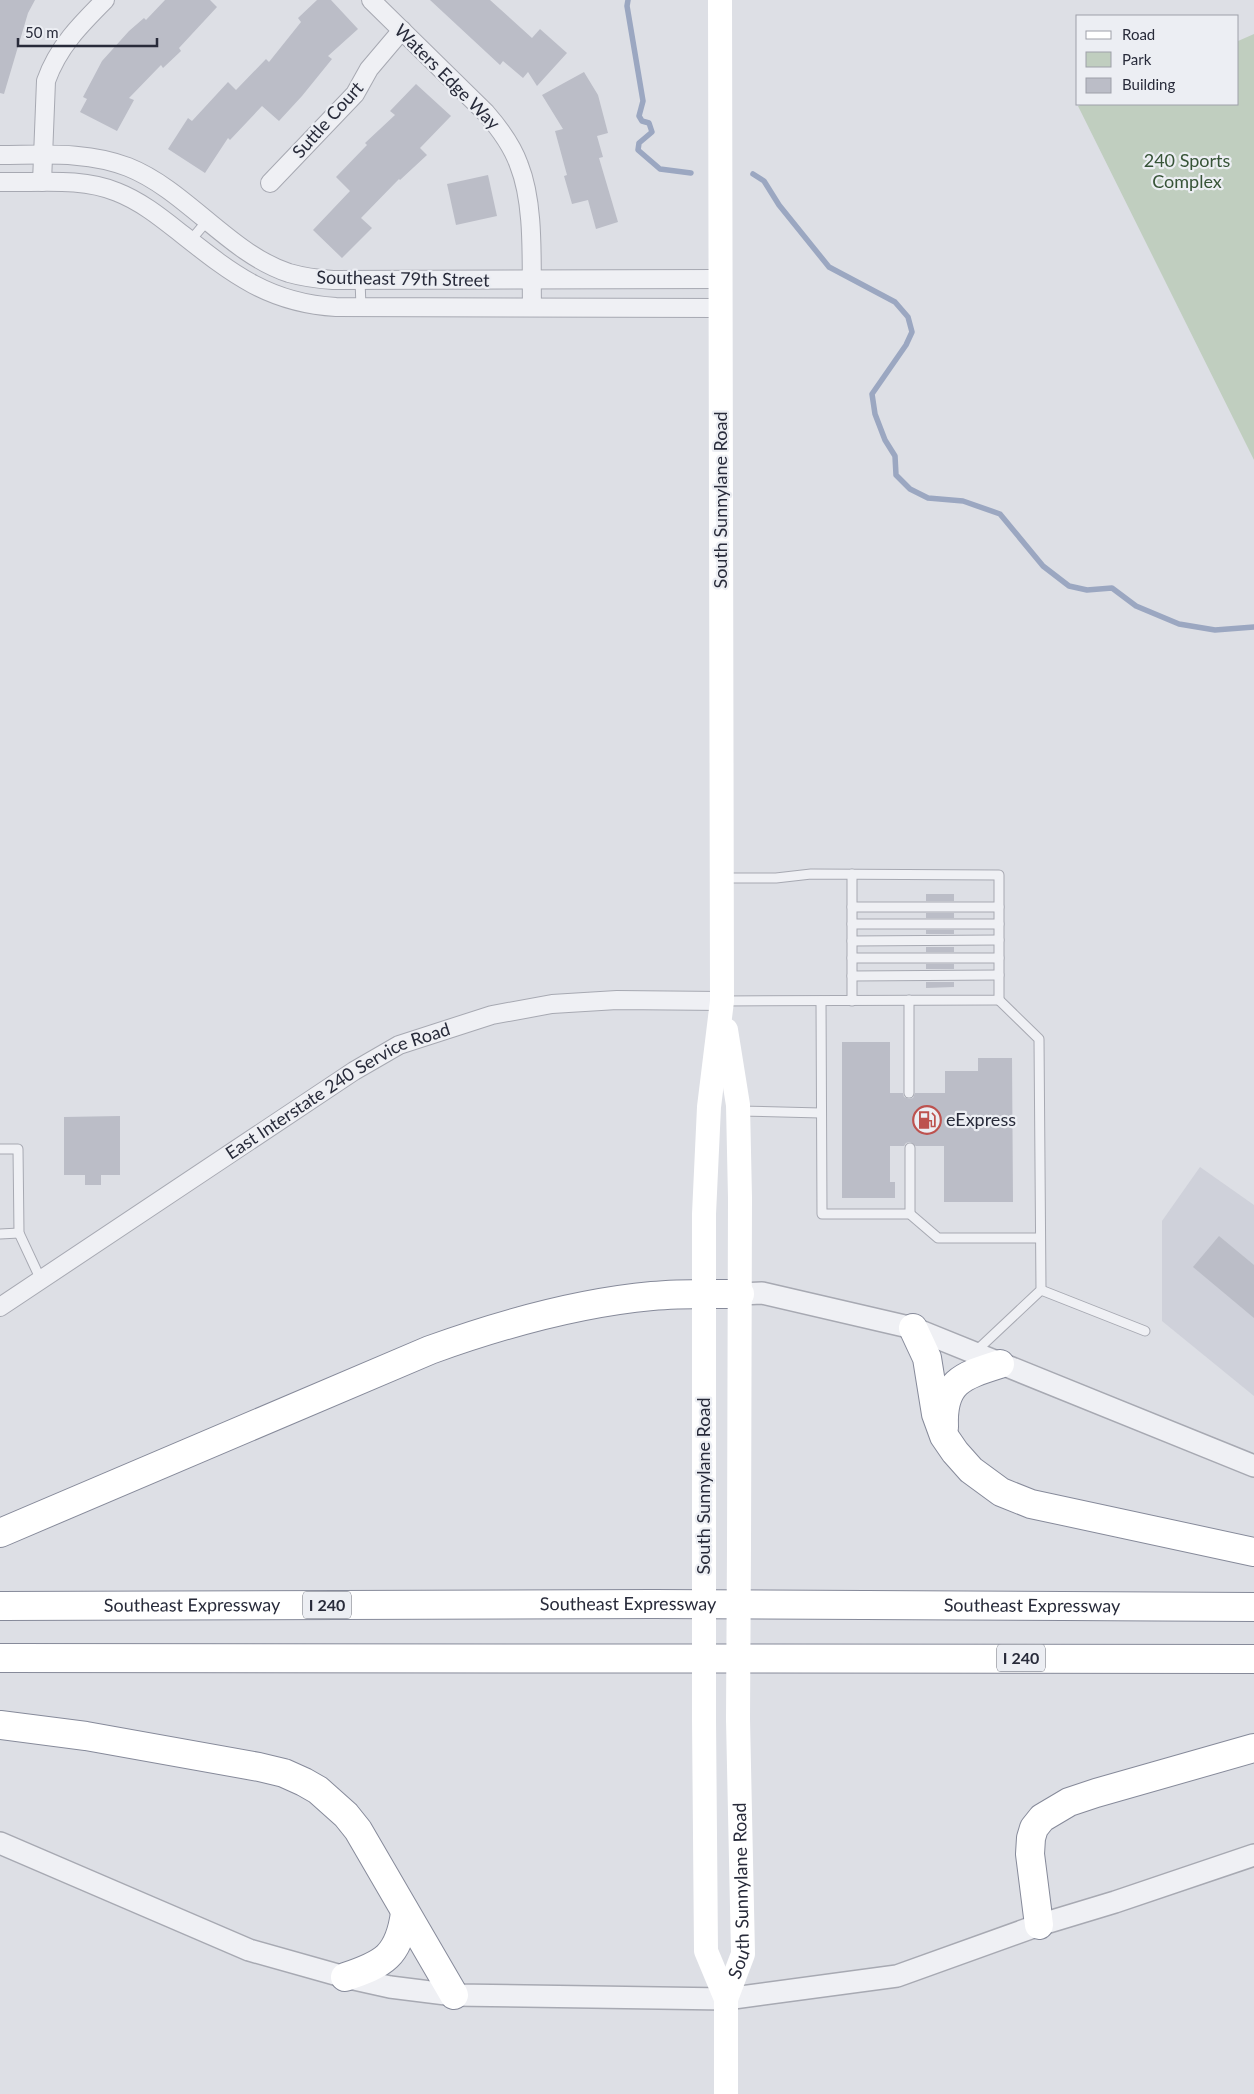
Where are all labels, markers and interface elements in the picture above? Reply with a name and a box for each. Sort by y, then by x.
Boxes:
scale bar [18,15,156,47]
legend [1076,15,1239,105]
street label: Waters Edge Way [390,19,506,134]
text: 50 m [25,23,59,41]
text: Road [1122,25,1155,43]
text: Park [1122,50,1152,68]
text: Building [1122,75,1175,93]
street label: Suttle Court [287,76,368,162]
park label: 240 Sports Complex [1144,149,1230,192]
street label: Southeast 79th Street [316,265,490,291]
street label: South Sunnylane Road [709,411,731,589]
street label: East Interstate 240 Service Road [221,1017,453,1164]
fuel station icon: eExpress [912,1105,942,1135]
place label: eExpress [946,1108,1016,1130]
street label: South Sunnylane Road [692,1397,714,1575]
road number: I 240 [303,1592,351,1618]
street label: Southeast Expressway [540,1592,717,1614]
street label: Southeast Expressway [104,1593,281,1616]
street label: Southeast Expressway [944,1593,1121,1616]
road number: I 240 [997,1645,1045,1672]
street label: South Sunnylane Road [723,1802,754,1982]

